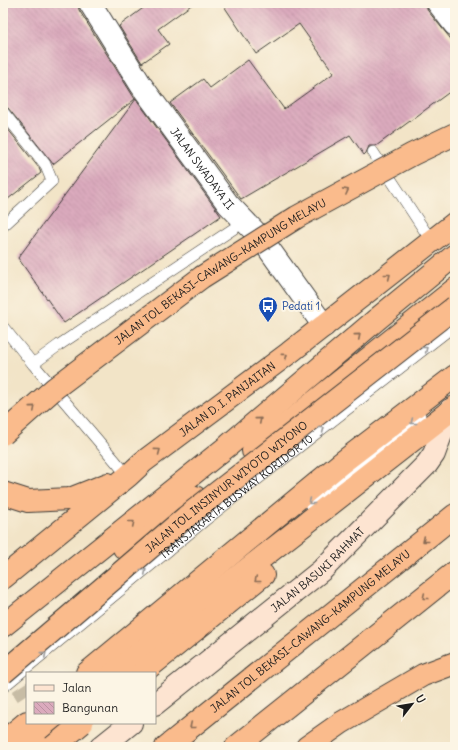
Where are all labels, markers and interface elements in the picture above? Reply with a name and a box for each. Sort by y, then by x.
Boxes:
street label: JALAN SWADAYA II [167,125,237,213]
one-way arrow [342,188,349,195]
street label: JALAN TOL BEKASI–CAWANG–KAMPUNG MELAYU [112,195,329,348]
one-way arrow [383,274,390,281]
bus stop icon: Pedati 1 [257,295,279,323]
place label: Pedati 1 [282,299,320,313]
one-way arrow [353,333,360,340]
one-way arrow [420,346,427,353]
one-way arrow [281,353,288,361]
street label: JALAN D. I. PANJAITAN [176,359,278,440]
one-way arrow [28,406,35,413]
one-way arrow [254,417,262,425]
one-way arrow [411,417,418,424]
street label: JALAN TOL INSINYUR WIYOTO WIYONO [142,418,310,556]
one-way arrow [318,426,325,433]
street label: TRANSJAKARTA BUSWAY KORIDOR 10 [156,431,316,562]
one-way arrow [154,448,161,455]
one-way arrow [308,497,315,504]
one-way arrow [128,521,135,528]
street label: JALAN BASUKI RAHMAT [268,524,368,615]
one-way arrow [422,535,429,542]
street label: JALAN TOL BEKASI–CAWANG–KAMPUNG MELAYU [207,547,413,716]
one-way arrow [139,568,147,575]
one-way arrow [254,575,261,582]
one-way arrow [422,592,429,599]
one-way arrow [39,651,46,658]
legend [26,672,156,724]
text: Jalan [62,680,91,695]
north arrow [392,684,432,724]
text: U [413,692,429,706]
text: Bangunan [62,700,118,715]
one-way arrow [190,721,197,728]

